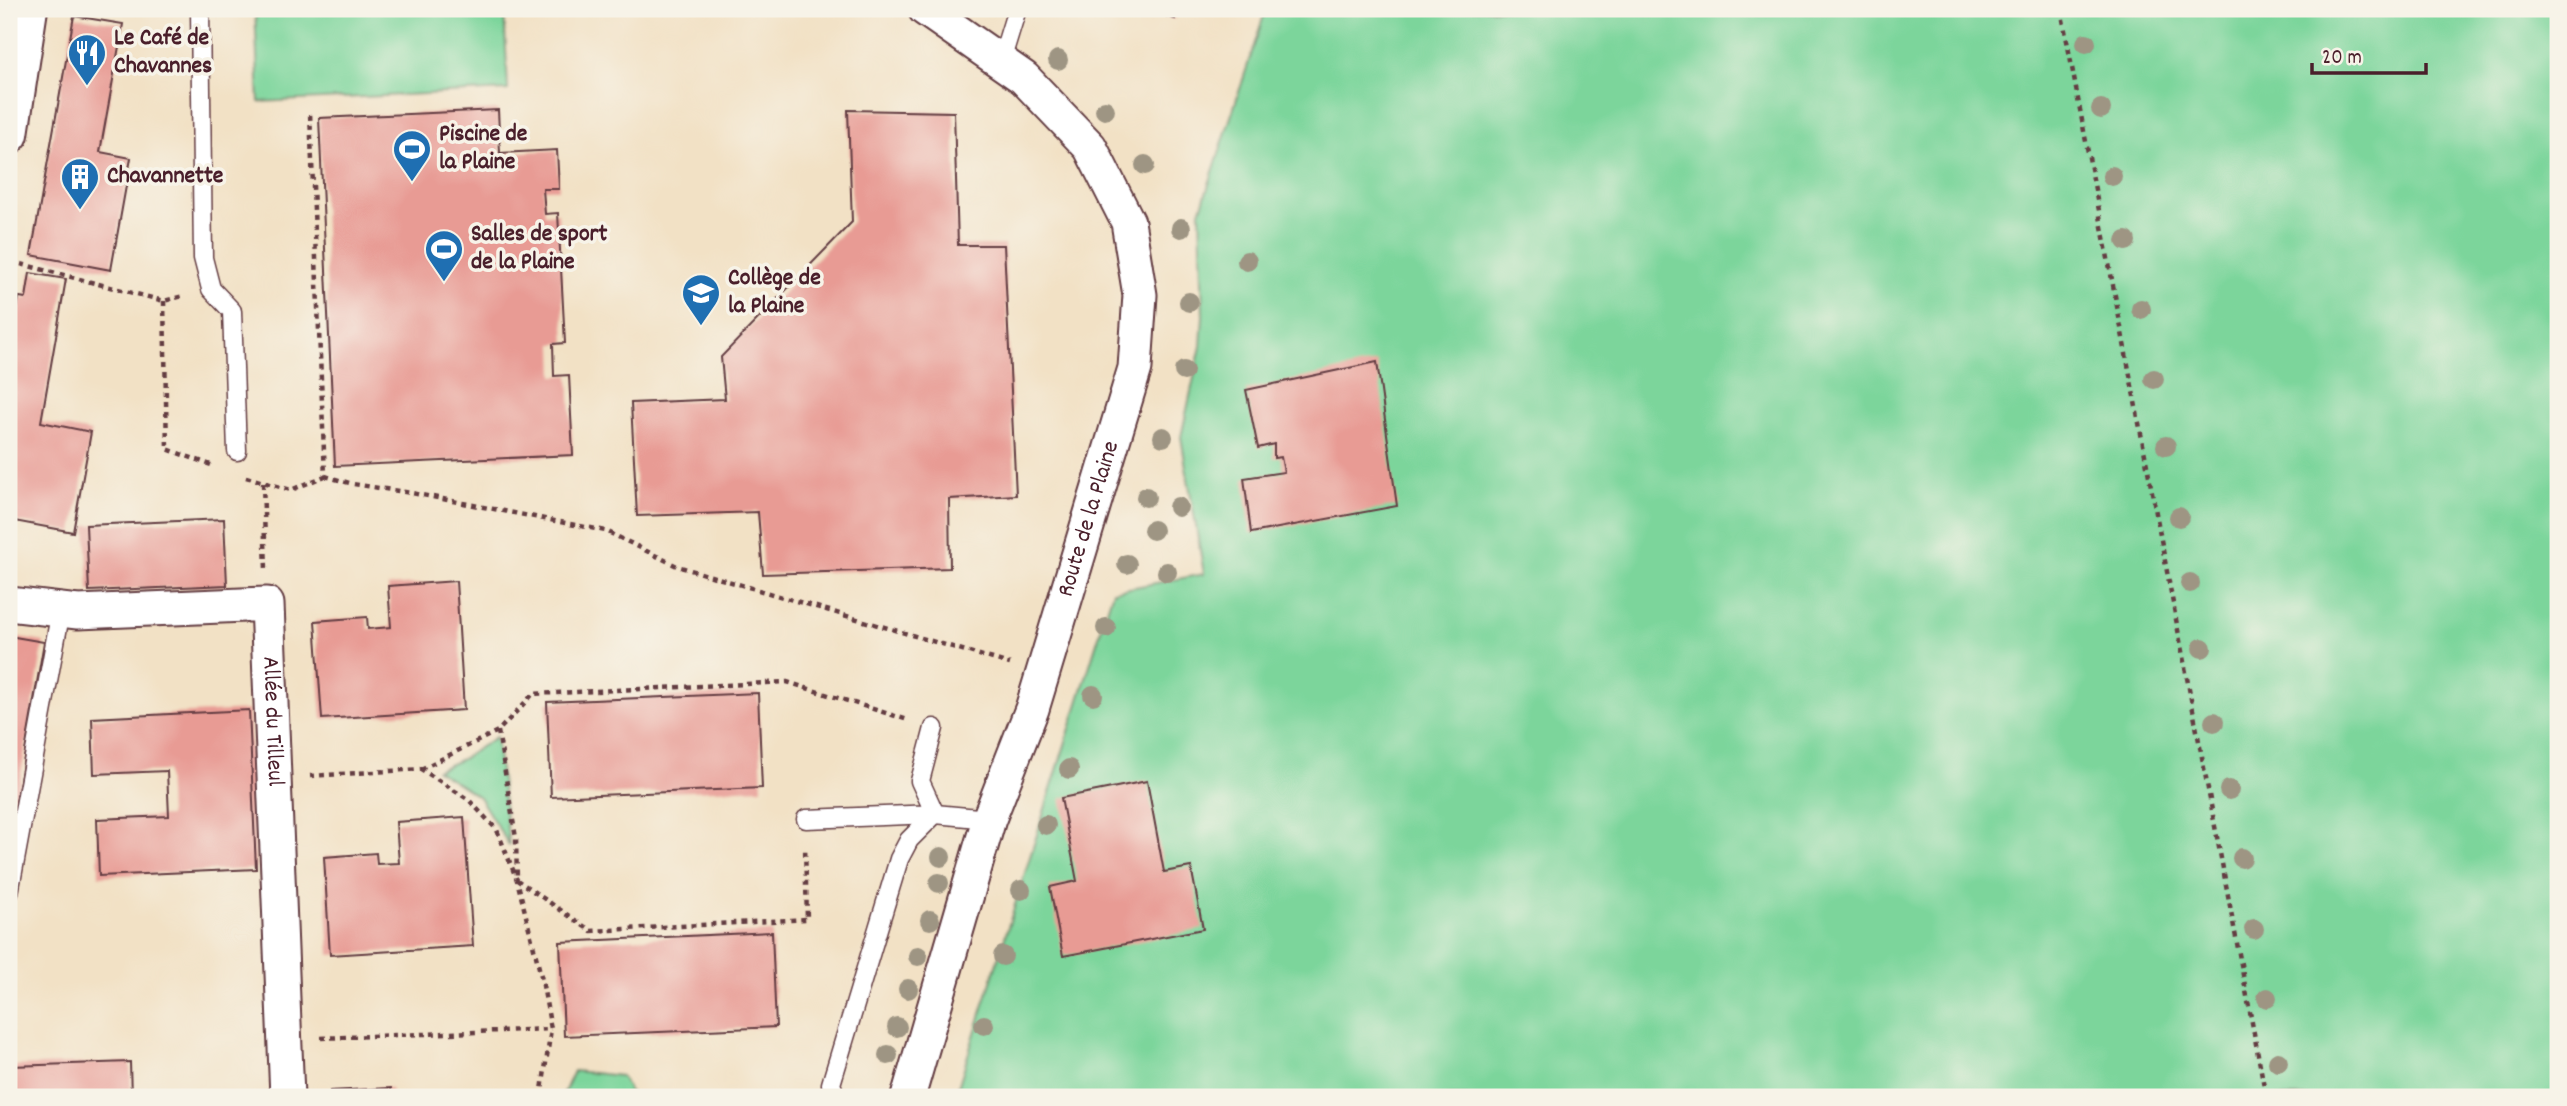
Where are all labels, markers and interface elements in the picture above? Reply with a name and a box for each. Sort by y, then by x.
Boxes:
place label: Le Café de Chavannes [114,22,212,84]
restaurant icon: Le Café de Chavannes [66,32,108,87]
scale bar [2312,32,2425,76]
text: 20 m [2322,44,2362,74]
place label: Piscine de la Plaine [439,118,528,180]
sports icon: Piscine de la Plaine [391,128,433,183]
building icon: Chavannette [59,156,101,211]
place label: Chavannette [107,160,224,194]
place label: Salles de sport de la Plaine [471,218,607,280]
sports icon: Salles de sport de la Plaine [423,228,465,283]
place label: Collège de la Plaine [728,262,821,324]
school or university icon: Collège de la Plaine [680,272,722,327]
street label: Route de la Plaine [1050,437,1129,601]
street label: Allée du Tilleul [252,656,291,787]

